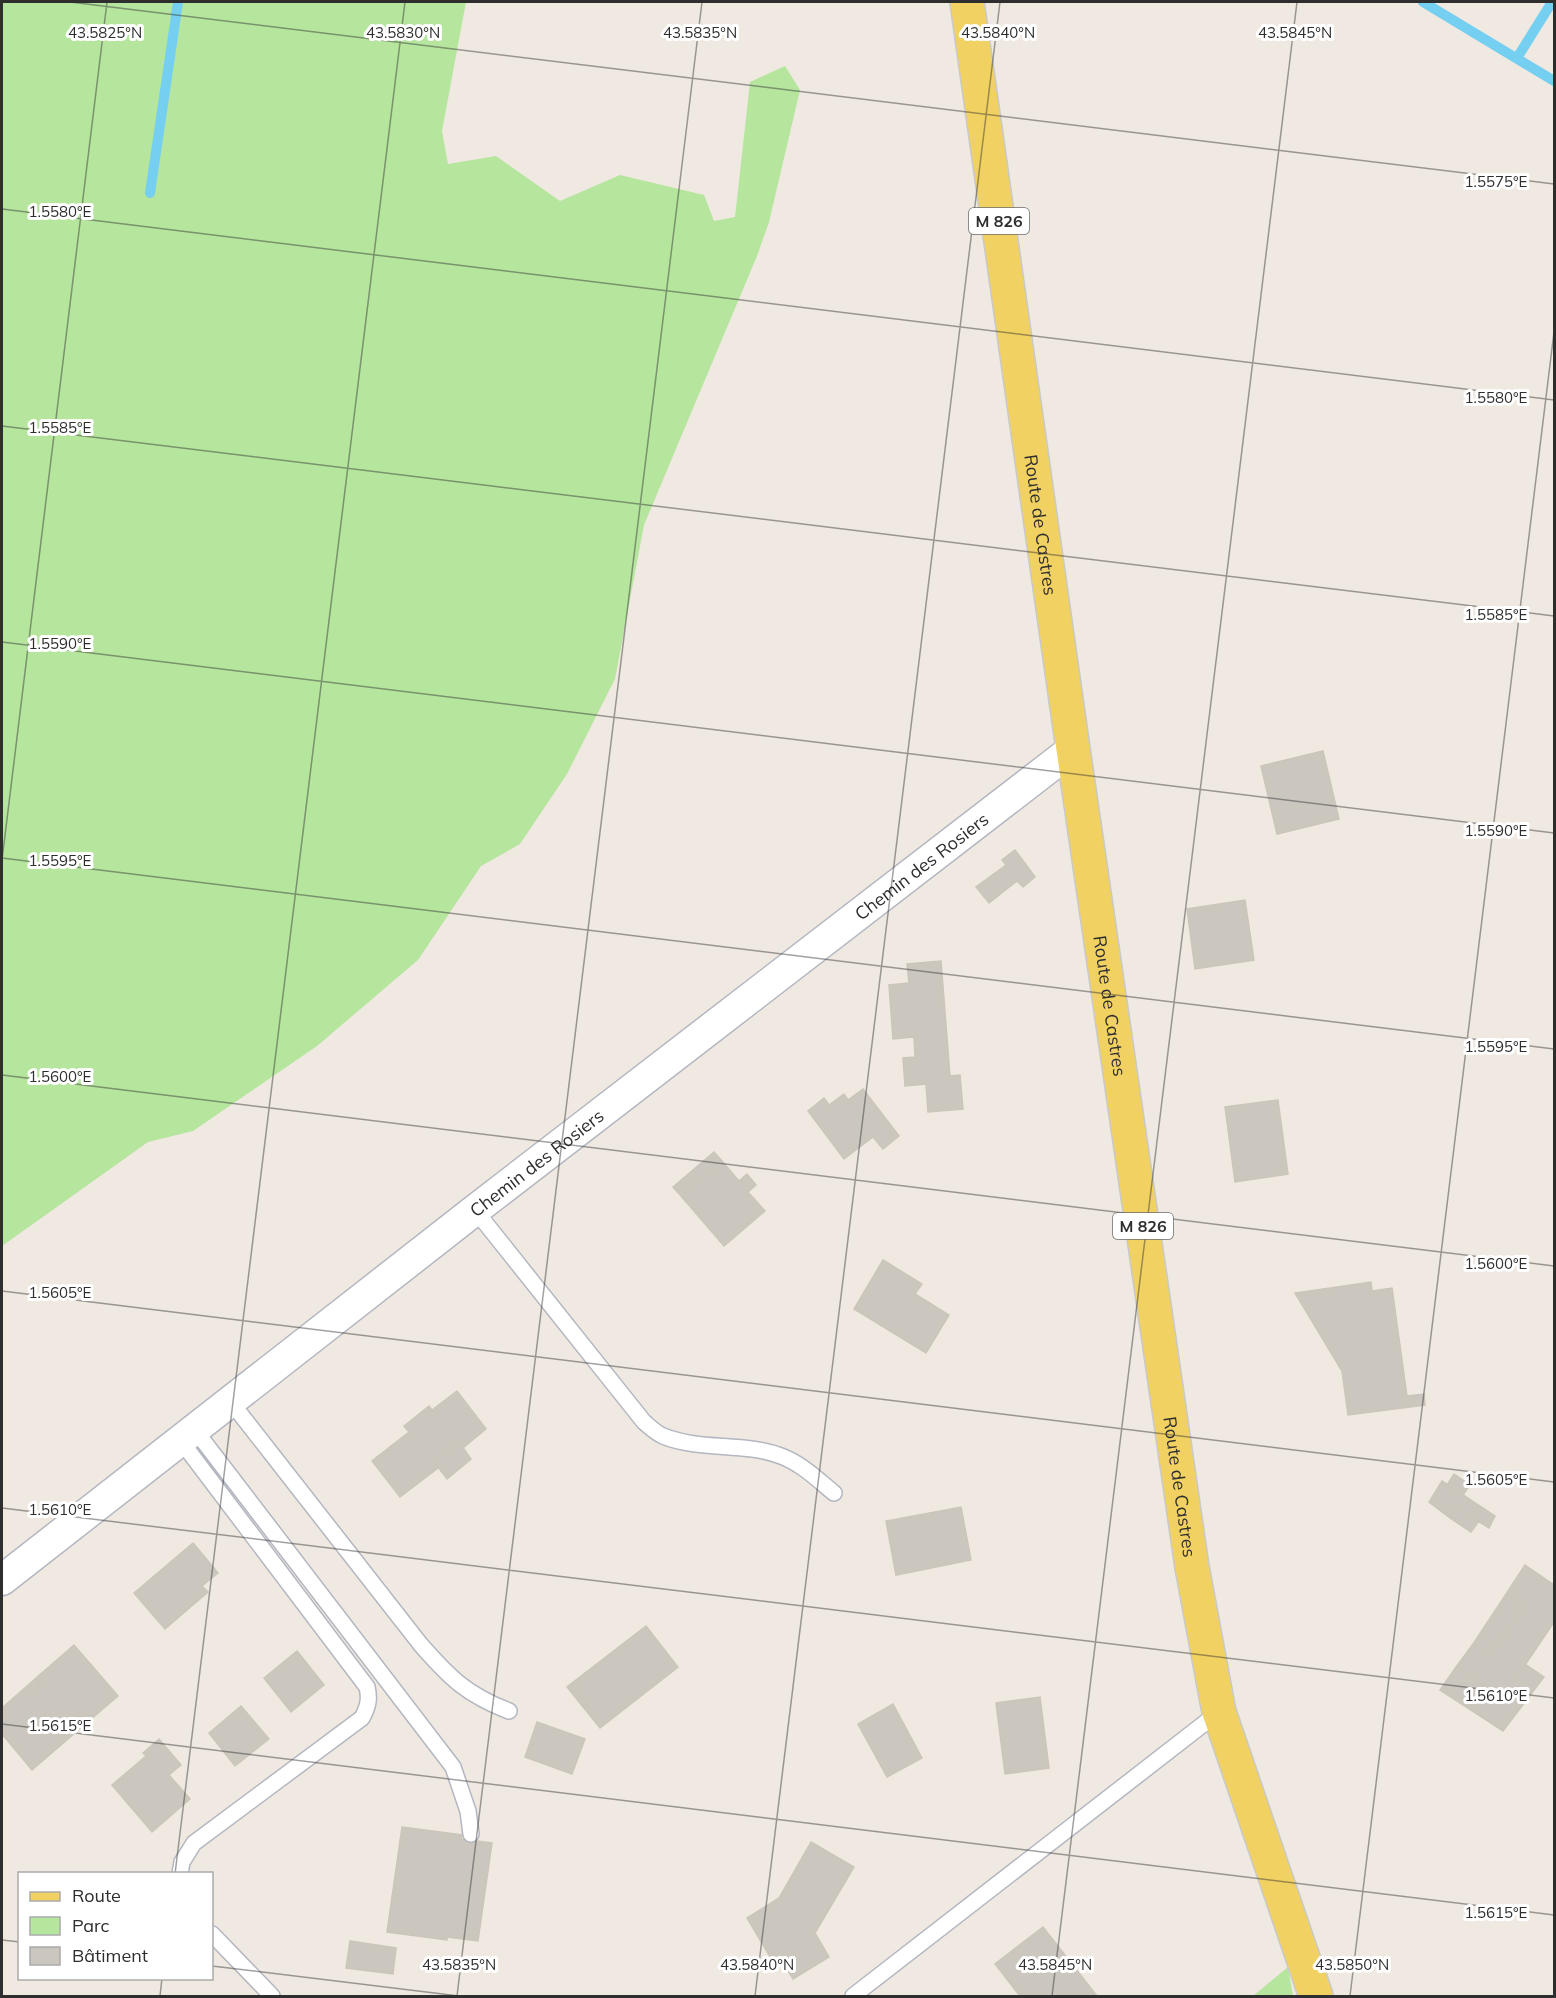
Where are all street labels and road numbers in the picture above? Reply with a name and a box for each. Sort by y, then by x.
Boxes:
road number: M 826 [969,208,1029,234]
street label: Route de Castres [1020,453,1063,597]
street label: Chemin des Rosiers [850,807,993,925]
street label: Route de Castres [1089,934,1132,1078]
street label: Chemin des Rosiers [465,1104,608,1222]
road number: M 826 [1113,1213,1173,1239]
street label: Route de Castres [1159,1415,1202,1559]

